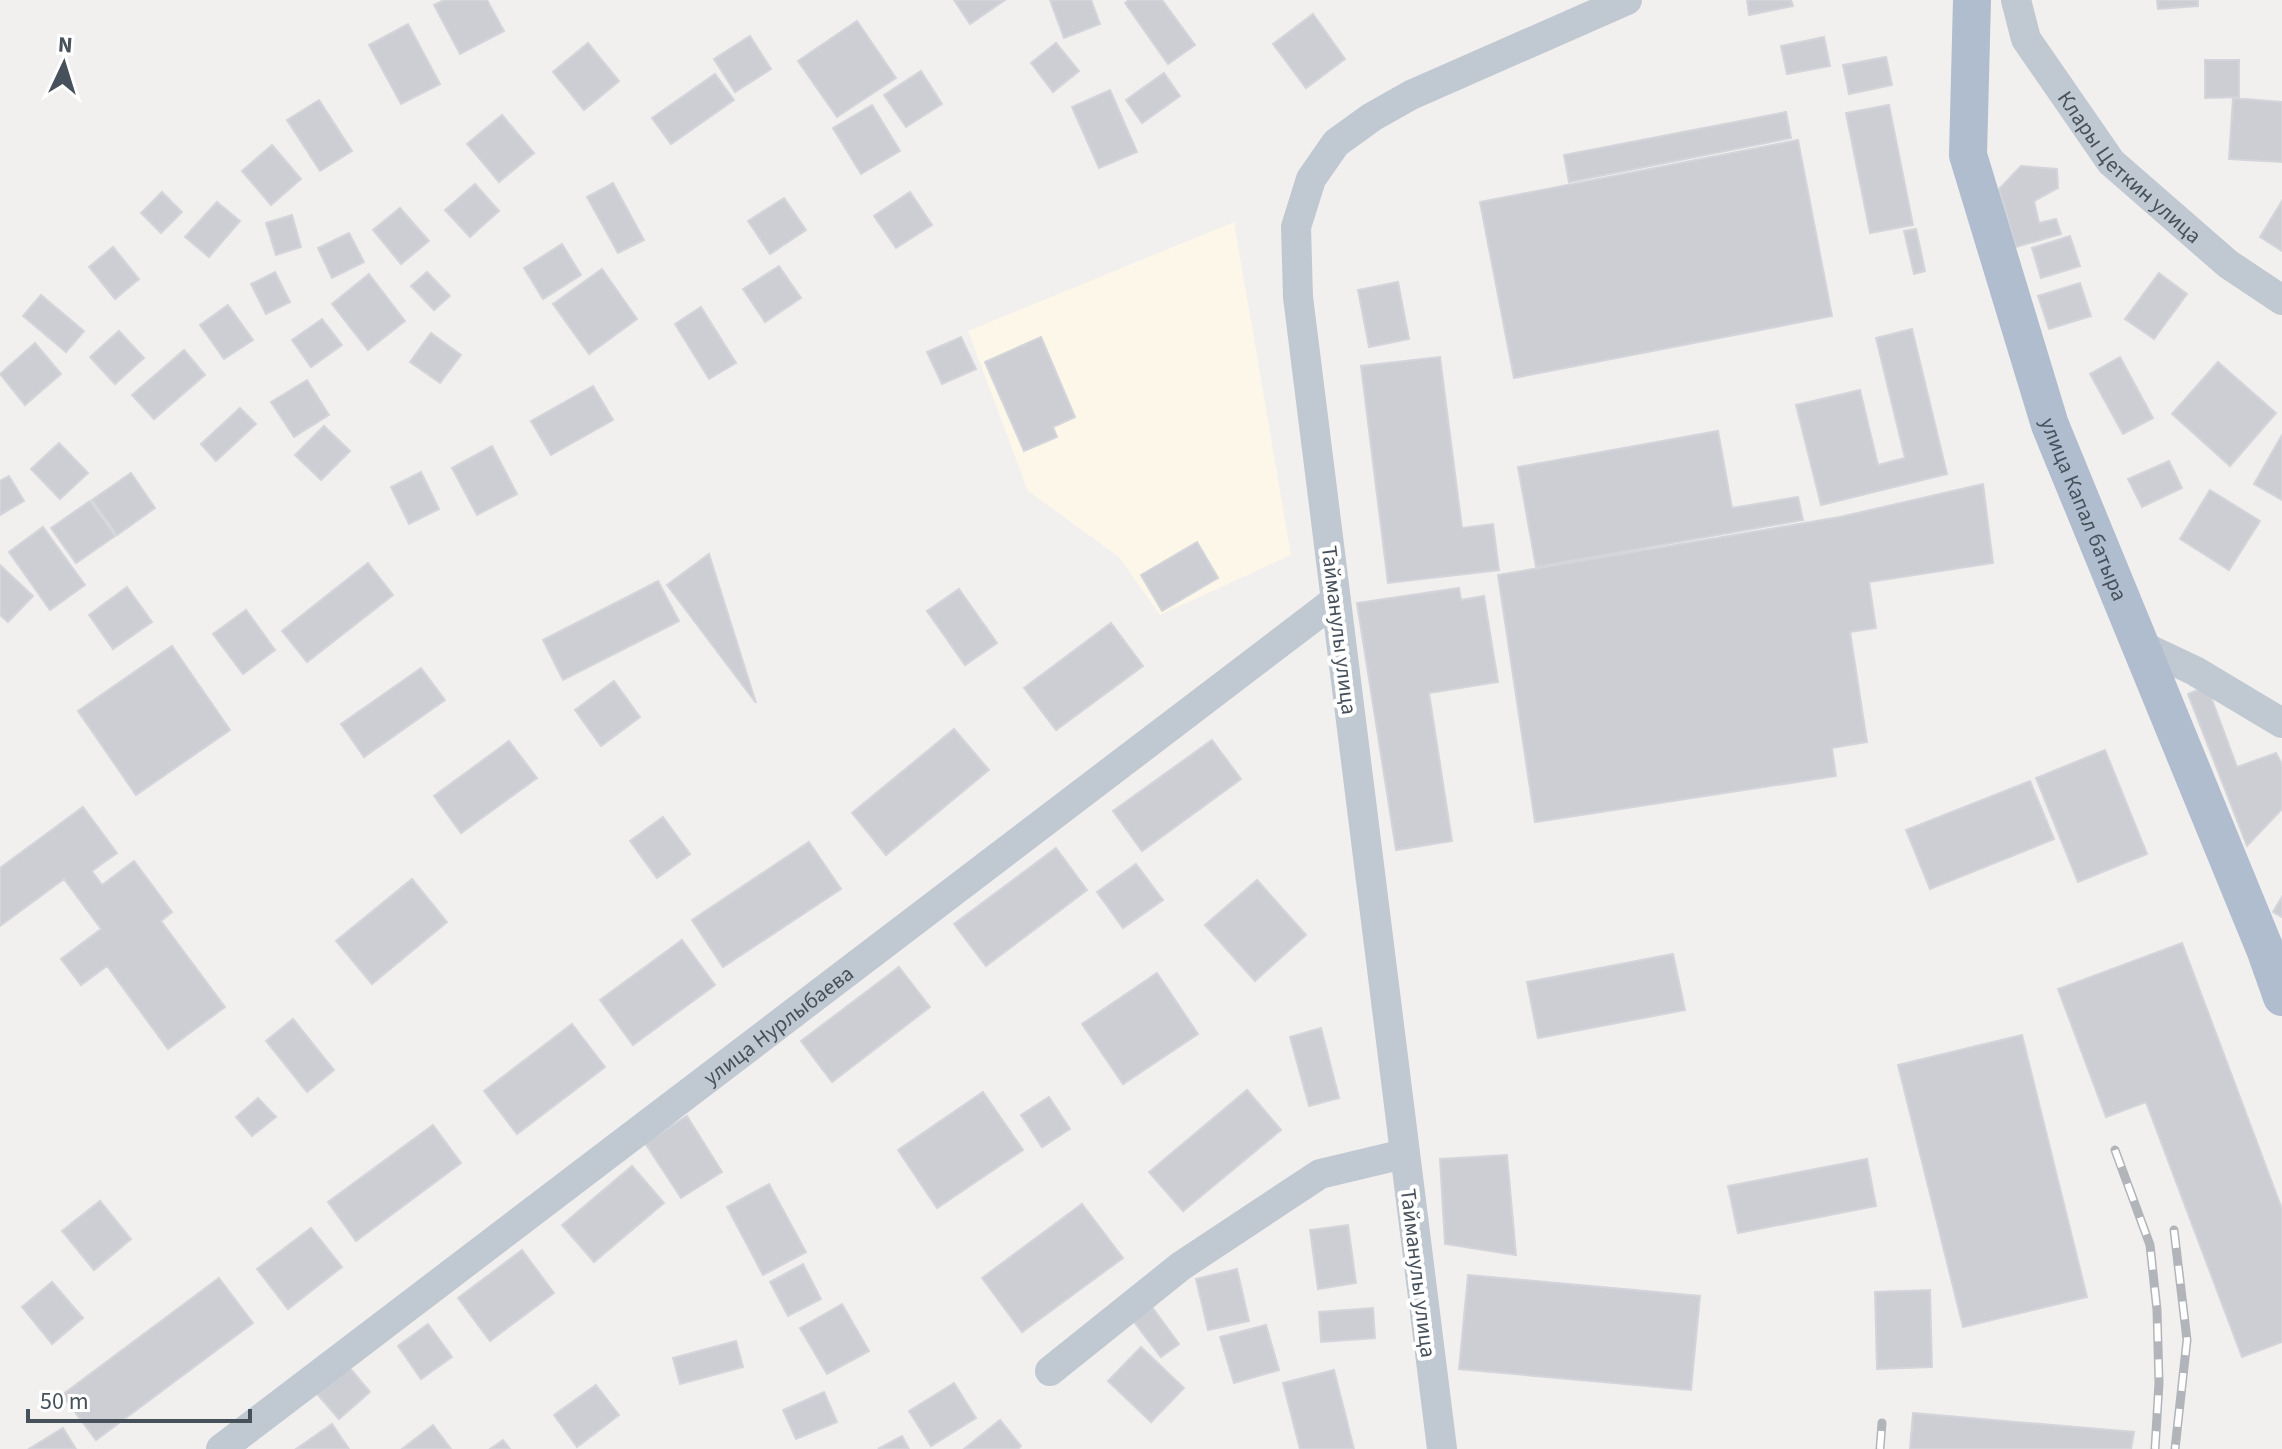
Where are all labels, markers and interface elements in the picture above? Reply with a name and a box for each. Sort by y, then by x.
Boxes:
north arrow [24,24,104,104]
text: N [57,29,74,62]
street label: Клары Цеткин улица [2049,84,2209,251]
street label: улица Капал батыра [2032,414,2136,606]
street label: Тайманулы улица [1313,544,1365,716]
street label: улица Нурлыбаева [697,958,860,1093]
street label: Тайманулы улица [1392,1187,1444,1359]
scale bar [28,1373,250,1423]
text: 50 m [40,1384,89,1419]

